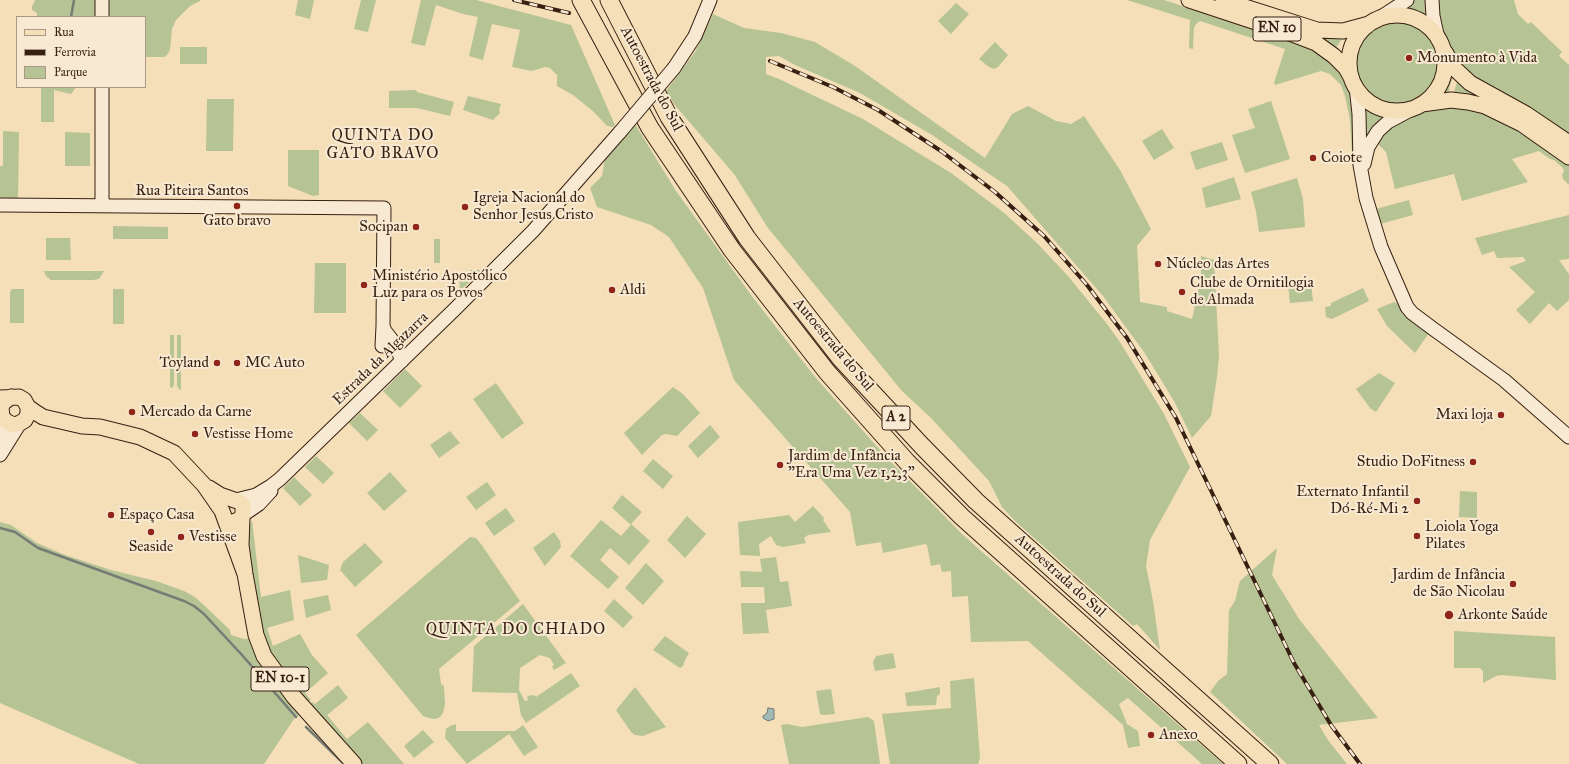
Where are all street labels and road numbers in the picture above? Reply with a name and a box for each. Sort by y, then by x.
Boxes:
road number: EN 10 [1253,17,1301,41]
street label: Autoestrada do Sul [616,24,686,134]
street label: Rua Piteira Santos [136,182,248,200]
street label: Autoestrada do Sul [789,295,877,395]
street label: Estrada da Algazarra [329,309,433,409]
road number: A 2 [882,406,910,430]
street label: Autoestrada do Sul [1011,530,1109,622]
road number: EN 10-1 [251,667,309,691]

